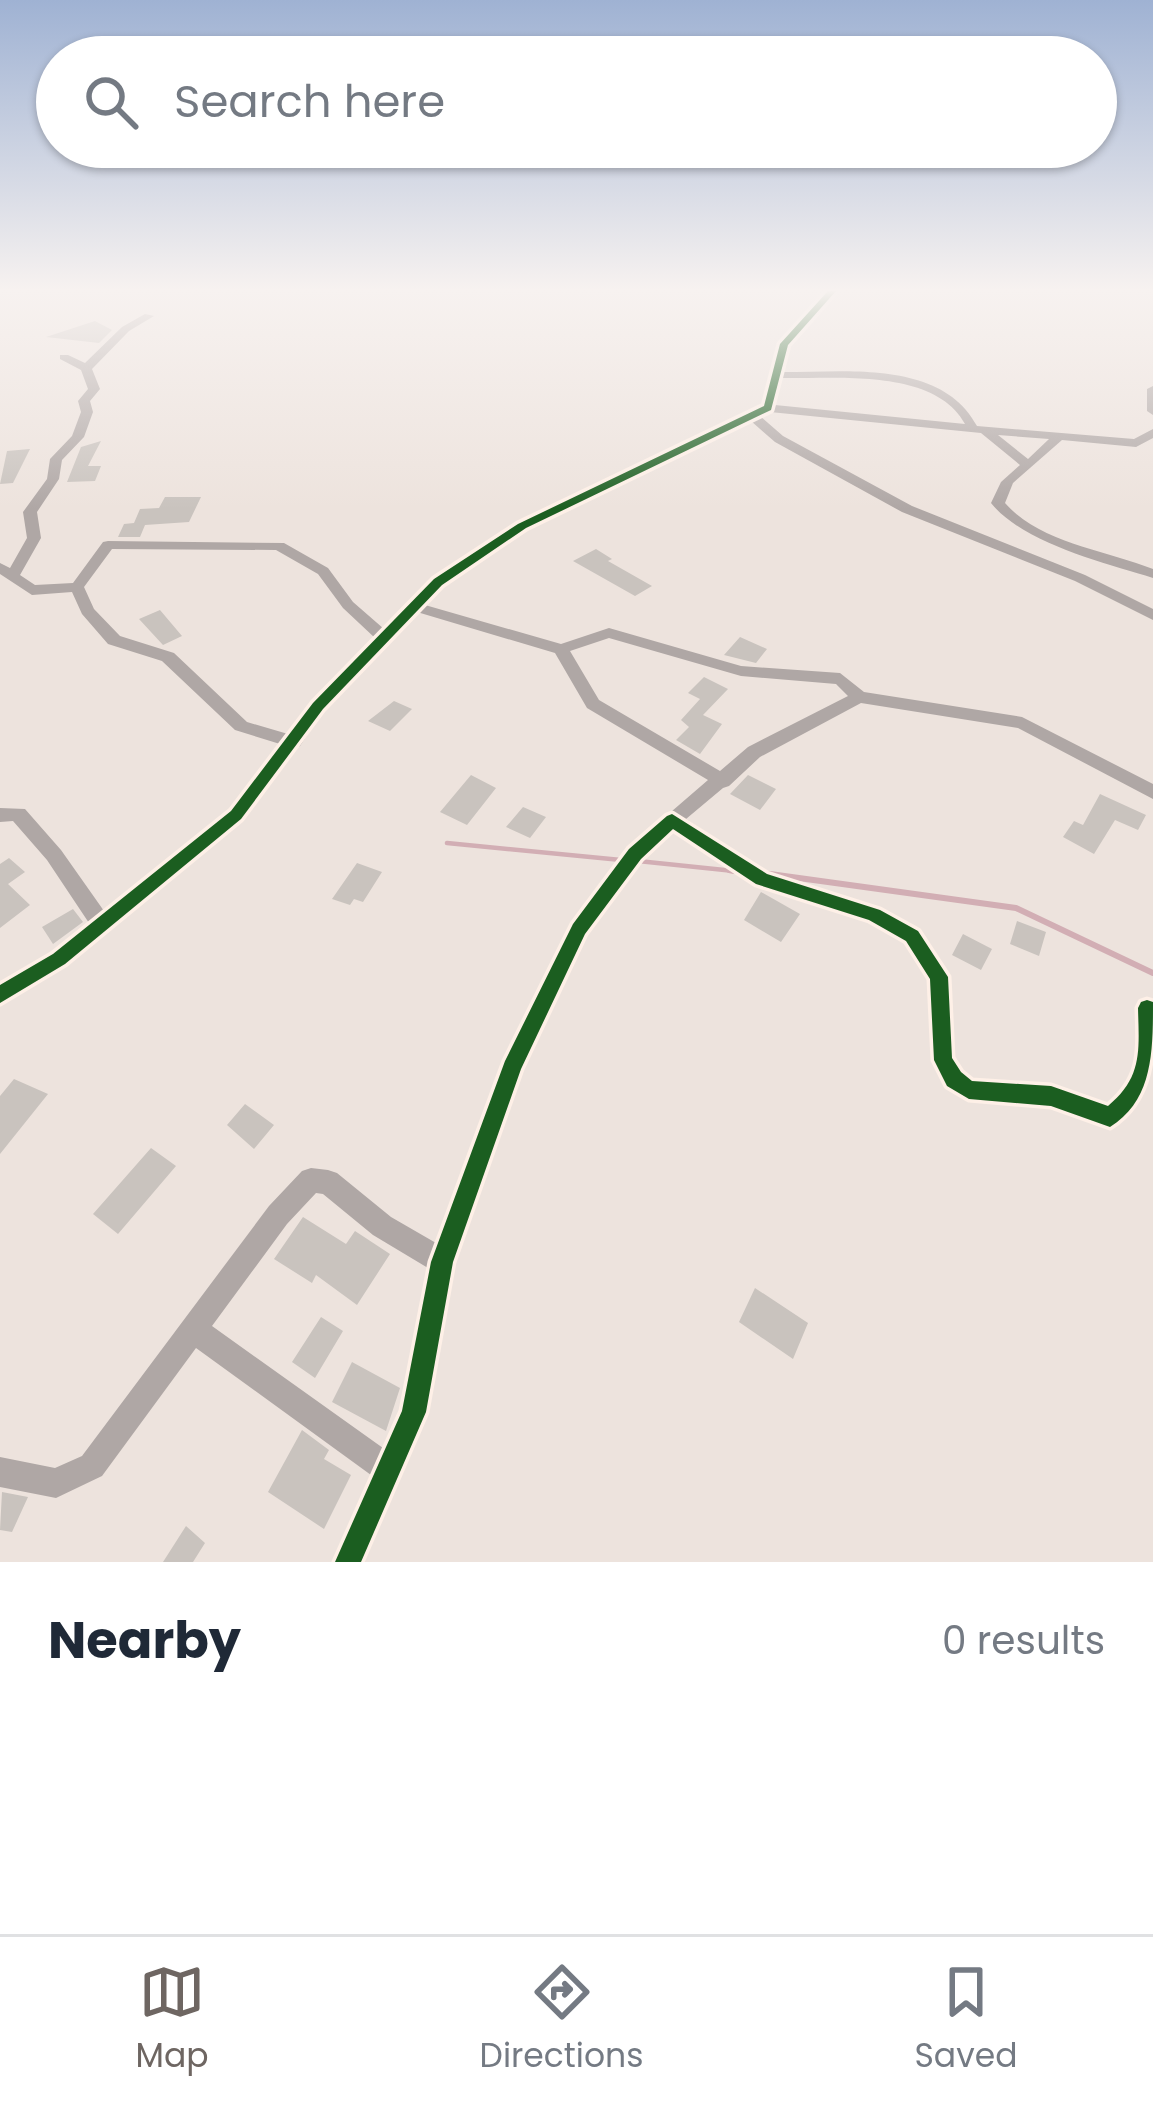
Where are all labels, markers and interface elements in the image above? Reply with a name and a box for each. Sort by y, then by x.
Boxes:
search box [36,36,1117,168]
icon: search [78,69,144,135]
text: Search here [174,70,445,133]
text: Nearby [48,1604,241,1676]
text: 0 results [942,1613,1105,1668]
tab: Map [136,1959,209,2081]
tab: Directions [480,1959,643,2081]
tab: Saved [915,1959,1017,2081]

